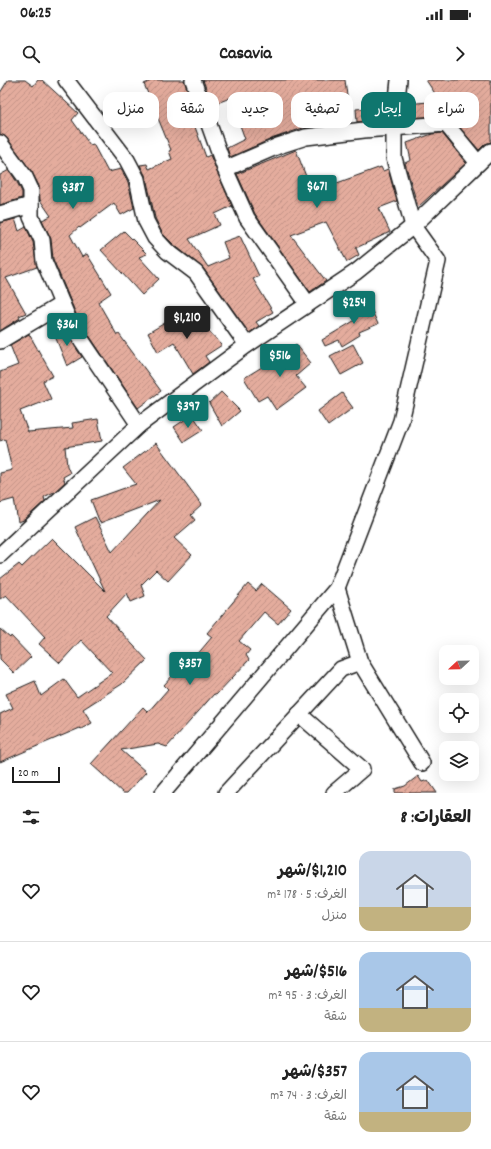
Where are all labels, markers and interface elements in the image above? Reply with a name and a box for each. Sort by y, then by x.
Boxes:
text: 06:25 [20,3,52,25]
text: Casavia [219,42,272,67]
icon: search [20,43,42,65]
icon: forward [449,43,471,65]
chip: منزل [103,92,159,128]
chip: شقة [167,92,219,128]
chip: جديد [227,92,283,128]
chip: تصفية [291,92,353,128]
chip: إيجار [361,92,416,128]
chip: شراء [424,92,479,128]
pin: $671 [293,175,341,209]
pin: $387 [49,176,97,210]
text: $671 [307,178,327,197]
text: $387 [62,179,84,198]
pin: $254 [330,291,378,325]
text: $254 [342,294,366,313]
pin: $1,210 [154,306,220,340]
text: $1,210 [173,309,201,328]
pin: $361 [43,313,91,347]
text: $361 [56,316,78,335]
pin: $516 [256,344,304,378]
text: $516 [269,347,291,366]
pin: $397 [164,395,212,429]
text: $397 [176,398,200,417]
north arrow [439,645,479,685]
map controls [439,645,479,781]
pin: $357 [166,652,214,686]
text: $357 [178,655,202,674]
button: locate [439,693,479,733]
button: layers [439,741,479,781]
scale bar [12,765,60,784]
text: 20 m [18,766,39,782]
icon: filters [20,806,42,828]
text: العقارات: 8 [401,807,471,831]
text: $1,210/شهر [278,860,347,884]
icon: home [391,867,439,915]
icon: heart [20,880,42,902]
text: الغرف: 5 · 178 m² [267,886,347,905]
text: منزل [321,907,347,926]
text: $516/شهر [285,961,347,985]
icon: home [391,968,439,1016]
icon: heart [20,981,42,1003]
text: الغرف: 3 · 95 m² [269,987,347,1006]
text: شقة [324,1008,347,1027]
text: $357/شهر [283,1061,347,1085]
icon: home [391,1068,439,1116]
icon: heart [20,1081,42,1103]
text: الغرف: 3 · 74 m² [270,1087,347,1106]
text: شقة [324,1108,347,1127]

